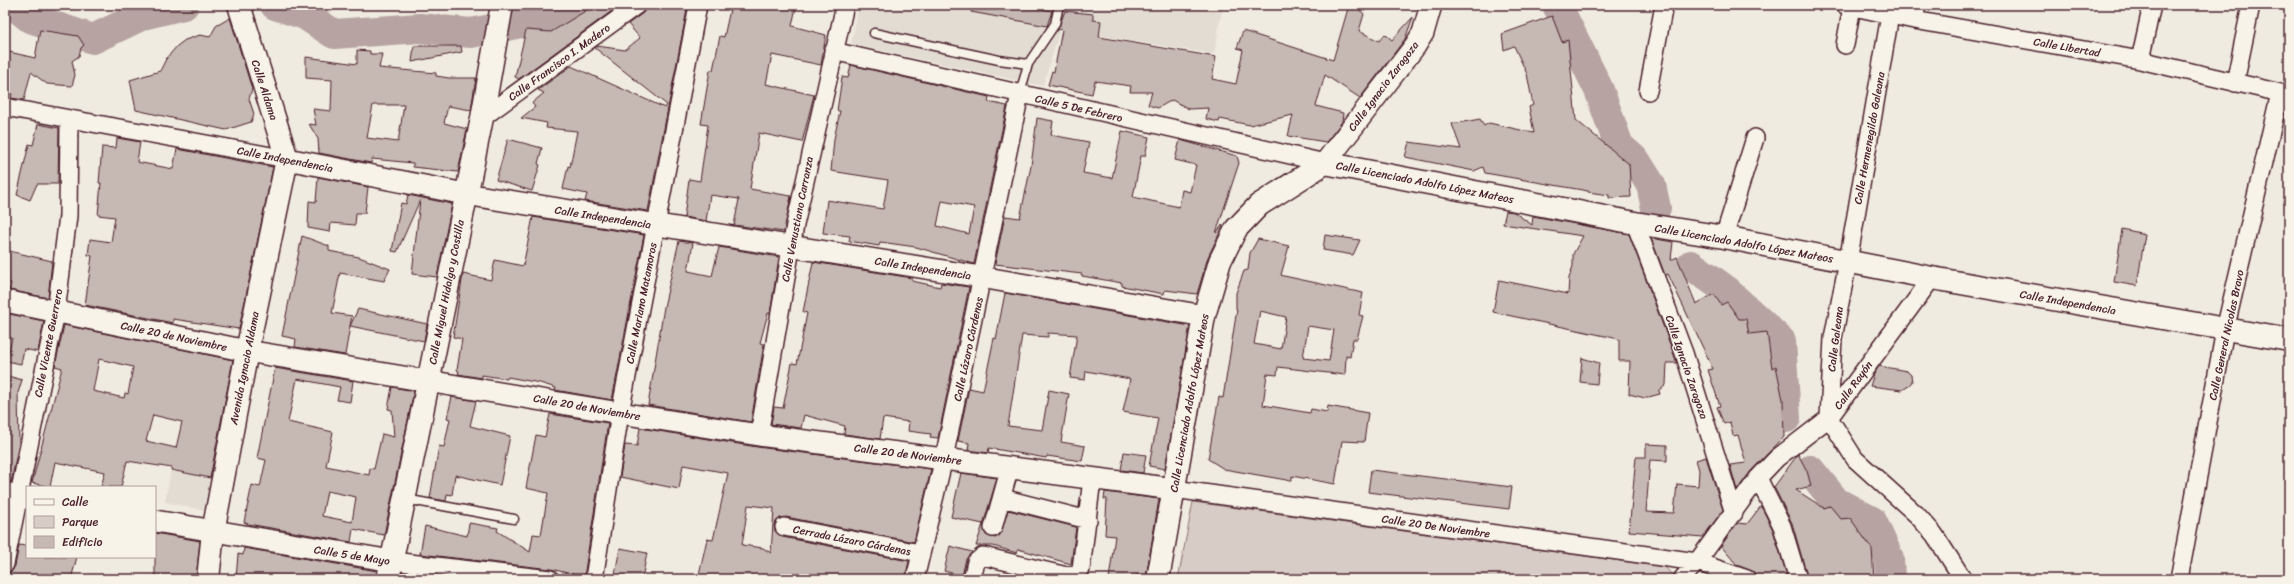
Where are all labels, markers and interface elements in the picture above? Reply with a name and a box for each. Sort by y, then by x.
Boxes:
street label: Calle Francisco I. Madero [504,18,615,106]
street label: Calle Libertad [2032,32,2103,63]
street label: Calle Ignacio Zaragoza [1343,37,1424,136]
street label: Calle Aldama [246,57,283,123]
street label: Calle Hermenegildo Galeana [1848,70,1891,206]
street label: Calle 5 De Febrero [1033,89,1125,128]
street label: Calle Independencia [235,141,335,178]
street label: Calle Venustiano Carranza [776,154,819,283]
street label: Calle Licenciado Adolfo López Mateos [1334,156,1516,209]
street label: Calle Independencia [553,200,653,235]
street label: Calle Miguel Hidalgo y Costilla [423,218,470,366]
street label: Calle Licenciado Adolfo López Mateos [1653,218,1836,269]
street label: Calle Mariano Matamoros [620,240,663,365]
street label: Calle Independencia [873,251,973,286]
street label: Calle General Nicolas Bravo [2203,268,2250,402]
street label: Calle Independencia [2018,285,2118,320]
street label: Calle Vicente Guerrero [29,287,68,399]
street label: Calle Lázaro Cárdenas [948,294,989,403]
street label: Calle Galeana [1822,305,1849,373]
street label: Avenida Ignacio Aldama [224,309,265,427]
street label: Calle Licenciado Adolfo López Mateos [1164,311,1215,494]
street label: Calle Ignacio Zaragoza [1660,313,1713,422]
street label: Calle 20 de Noviembre [119,316,229,357]
street label: Calle Rayón [1829,357,1878,414]
street label: Calle 20 de Noviembre [532,389,642,426]
street label: Calle 20 de Noviembre [853,438,963,471]
legend [26,486,156,558]
text: Calle [62,491,89,513]
street label: Calle 20 De Noviembre [1380,509,1492,544]
text: Parque [62,511,99,533]
street label: Cerrada Lázaro Cárdenas [791,520,913,561]
text: Edificio [62,531,102,553]
street label: Calle 5 de Mayo [313,540,392,571]

